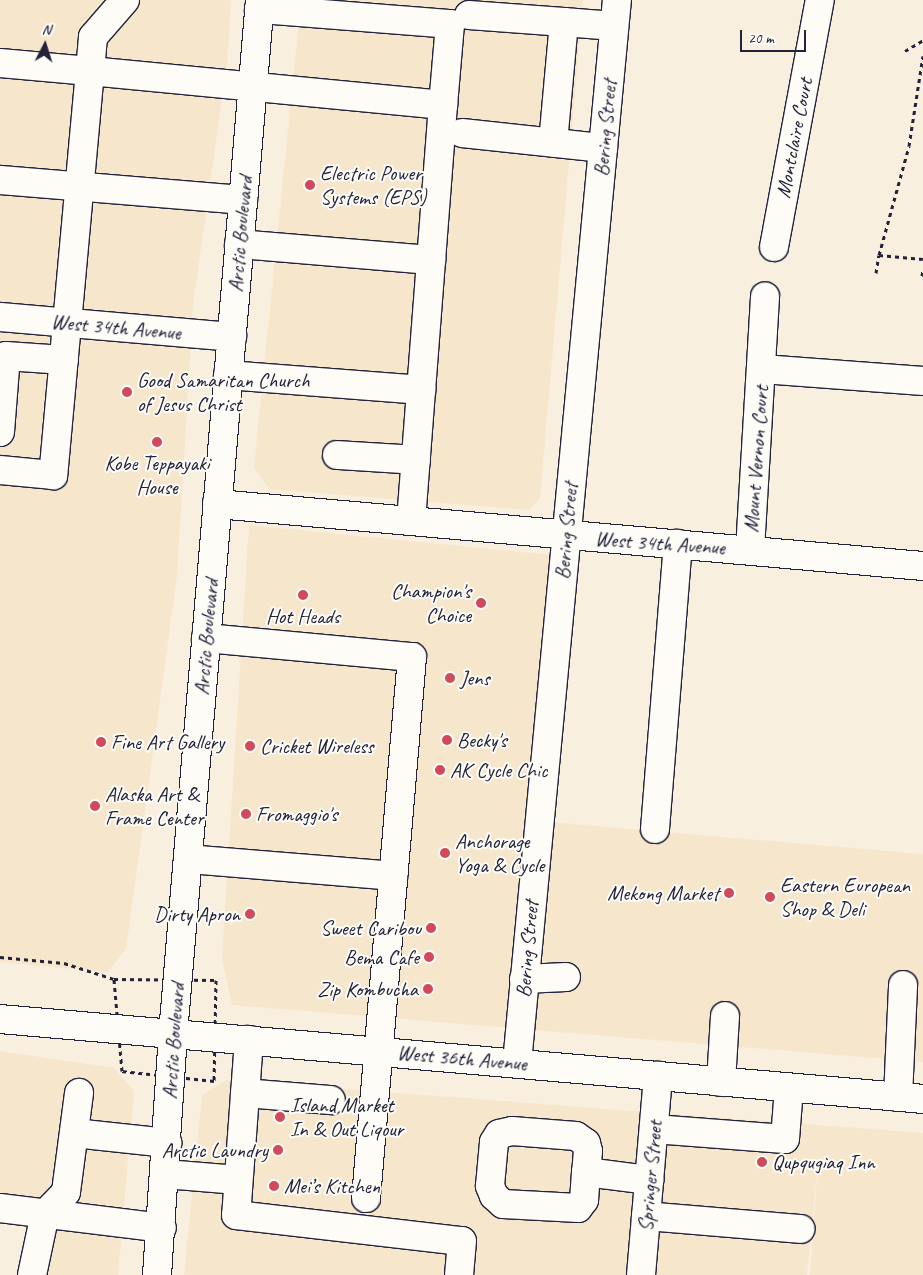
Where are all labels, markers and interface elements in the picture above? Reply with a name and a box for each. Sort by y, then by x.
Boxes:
north arrow [20,20,70,70]
scale bar [743,20,809,52]
text: N [41,21,51,38]
text: 20 m [748,29,774,48]
street label: Montclaire Court [770,76,818,200]
street label: Bering Street [588,79,622,177]
place label: Electric Power Systems (EPS) [320,160,426,210]
street label: Arctic Boulevard [222,175,258,293]
marker: Electric Power Systems (EPS) [304,179,316,191]
street label: West 34th Avenue [50,309,182,345]
place label: Good Samaritan Church of Jesus Christ [137,367,309,417]
street label: Mount Vernon Court [738,385,774,533]
marker: Good Samaritan Church of Jesus Christ [121,386,133,398]
marker: Kobe Teppayaki House [151,436,163,448]
place label: Kobe Teppayaki House [105,450,209,500]
street label: Bering Street [549,482,583,580]
street label: West 34th Avenue [594,526,726,560]
street label: Arctic Boulevard [188,578,224,696]
place label: Champion's Choice [391,578,471,628]
marker: Hot Heads [297,589,309,601]
marker: Champion's Choice [475,597,487,609]
place label: Hot Heads [266,603,340,629]
place label: Jens [460,665,490,691]
marker: Jens [444,672,456,684]
place label: Becky's [457,727,507,753]
place label: Fine Art Gallery [111,729,224,755]
place label: Cricket Wireless [260,733,374,759]
marker: Becky's [441,734,453,746]
marker: Fine Art Gallery [95,736,107,748]
marker: Cricket Wireless [244,740,256,752]
place label: AK Cycle Chic [450,757,547,783]
marker: AK Cycle Chic [434,764,446,776]
place label: Alaska Art & Frame Center [105,781,203,831]
marker: Alaska Art & Frame Center [89,800,101,812]
place label: Fromaggio's [256,801,337,827]
marker: Fromaggio's [240,808,252,820]
place label: Anchorage Yoga & Cycle [455,828,544,878]
marker: Anchorage Yoga & Cycle [439,847,451,859]
place label: Eastern European Shop & Deli [780,872,911,922]
place label: Mekong Market [607,880,719,906]
marker: Mekong Market [723,887,735,899]
marker: Eastern European Shop & Deli [764,891,776,903]
street label: Bering Street [510,900,544,998]
place label: Dirty Apron [154,901,240,927]
marker: Dirty Apron [244,908,256,920]
place label: Sweet Caribou [320,915,421,941]
marker: Sweet Caribou [425,922,437,934]
place label: Bema Cafe [344,944,419,970]
marker: Bema Cafe [423,951,435,963]
place label: Zip Kombucha [318,976,418,1002]
street label: Arctic Boulevard [156,982,190,1100]
marker: Zip Kombucha [422,983,434,995]
street label: West 36th Avenue [396,1040,528,1076]
place label: Island Market In & Out Liqour [290,1092,404,1142]
marker: Island Market In & Out Liqour [274,1111,286,1123]
street label: Springer Street [633,1119,667,1233]
place label: Arctic Laundry [161,1137,268,1163]
marker: Arctic Laundry [272,1144,284,1156]
place label: Qupqugiaq Inn [772,1149,875,1175]
marker: Qupqugiaq Inn [756,1156,768,1168]
place label: Mei’s Kitchen [284,1173,379,1199]
marker: Mei’s Kitchen [268,1180,280,1192]

